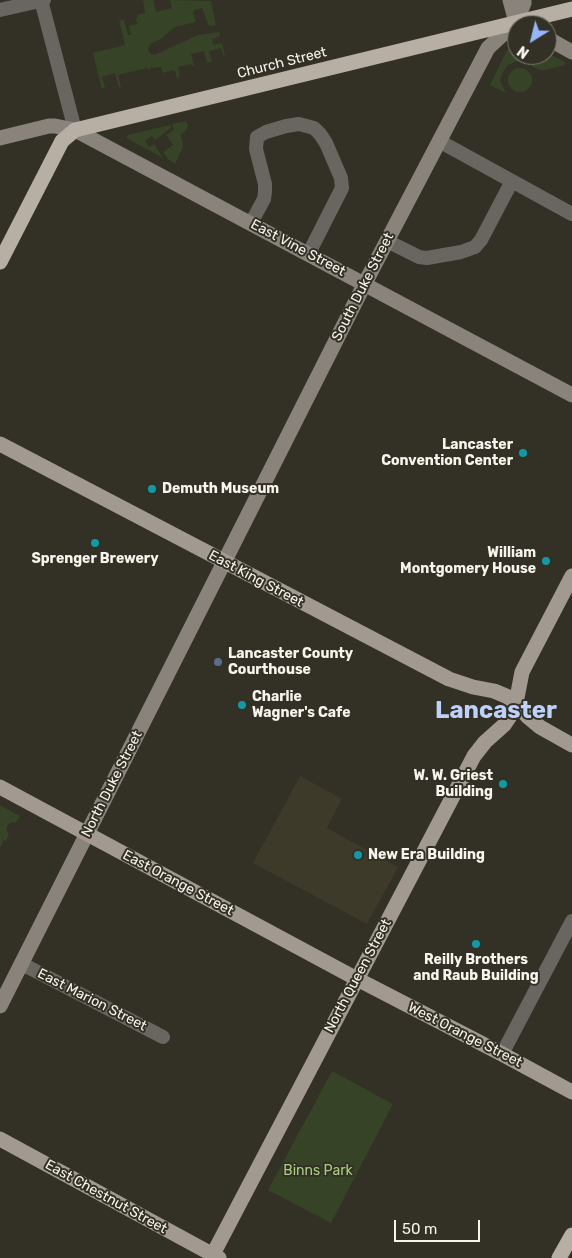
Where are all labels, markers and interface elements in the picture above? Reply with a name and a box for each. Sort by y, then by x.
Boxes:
north arrow [507,15,557,65]
text: N [514,42,533,62]
street label: Church Street [236,44,328,82]
street label: East Vine Street [248,216,348,280]
street label: South Duke Street [328,230,398,344]
place label: Lancaster Convention Center [381,437,513,470]
marker: Lancaster Convention Center [517,447,529,459]
place label: Demuth Museum [162,481,279,497]
marker: Demuth Museum [146,483,158,495]
marker: Sprenger Brewery [89,537,101,549]
place label: William Montgomery House [400,545,536,578]
street label: East King Street [206,547,306,611]
place label: Sprenger Brewery [31,551,159,567]
marker: William Montgomery House [540,555,552,567]
place label: Lancaster County Courthouse [228,646,353,679]
marker: Lancaster County Courthouse [212,656,224,668]
place label: Charlie Wagner's Cafe [252,689,350,722]
district label: Lancaster [435,697,557,725]
marker: Charlie Wagner's Cafe [236,699,248,711]
street label: North Duke Street [78,728,146,840]
place label: W. W. Griest Building [414,768,493,800]
marker: W. W. Griest Building [497,778,509,790]
street label: East Orange Street [120,847,236,919]
place label: New Era Building [368,847,485,863]
marker: New Era Building [352,849,364,861]
street label: North Queen Street [321,916,395,1036]
marker: Reilly Brothers and Raub Building [470,938,482,950]
place label: Reilly Brothers and Raub Building [413,952,539,984]
street label: East Marion Street [35,965,149,1035]
street label: West Orange Street [405,999,525,1071]
street label: East Chestnut Street [42,1156,170,1238]
park label: Binns Park [283,1163,353,1179]
scale bar [397,1210,483,1242]
text: 50 m [402,1220,437,1238]

